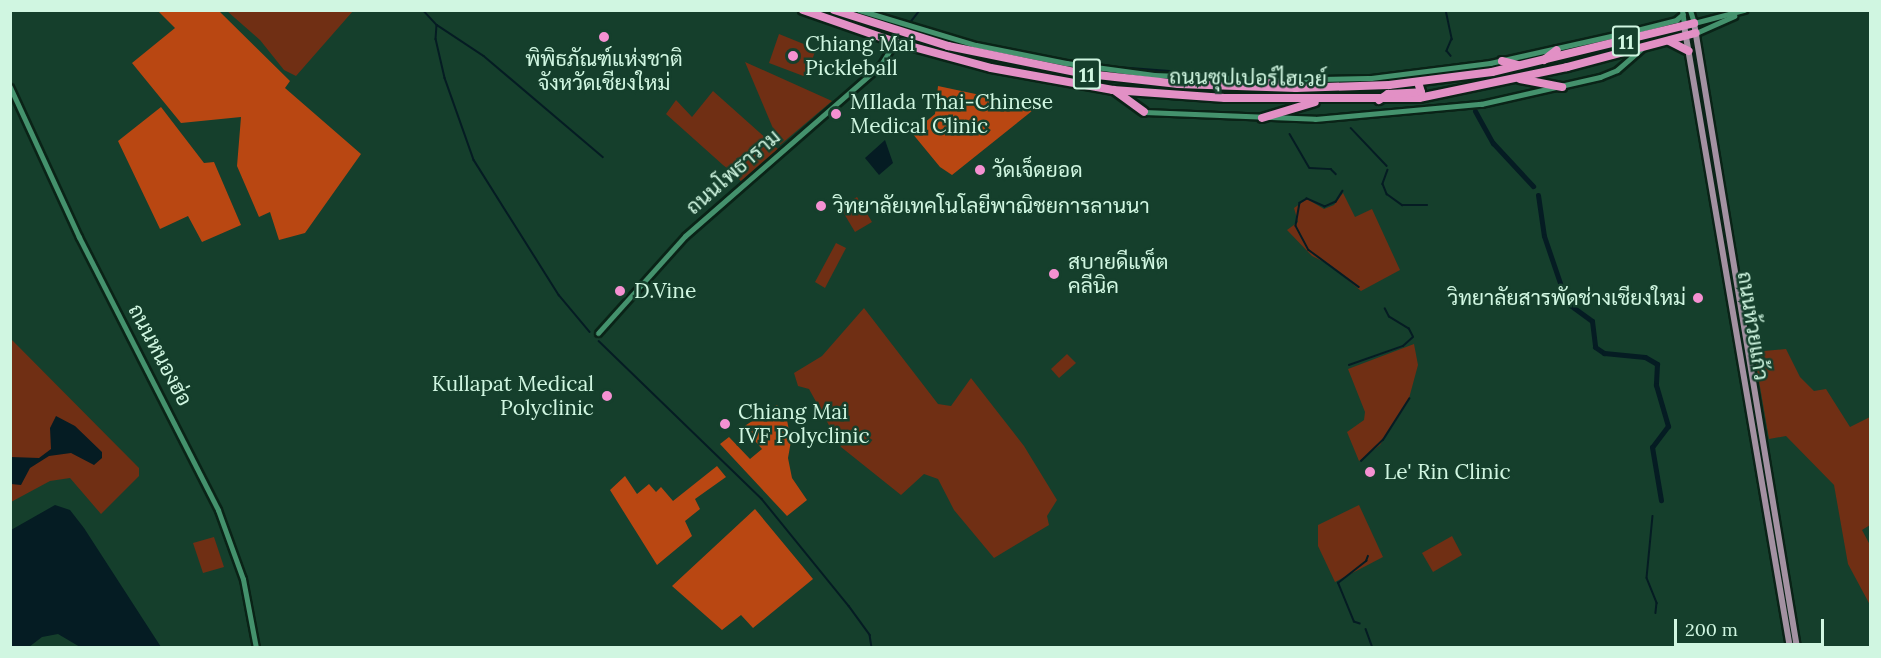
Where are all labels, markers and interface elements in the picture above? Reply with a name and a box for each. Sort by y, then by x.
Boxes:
road number: 11 [1611,24,1641,58]
marker: พิพิธภัณฑ์แห่งชาติ จังหวัดเชียงใหม่ [597,30,611,44]
place label: Chiang Mai Pickleball [805,31,915,81]
place label: พิพิธภัณฑ์แห่งชาติ จังหวัดเชียงใหม่ [525,46,683,96]
marker: Chiang Mai Pickleball [786,49,800,63]
road number: 11 [1072,57,1102,91]
street label: ถนนซุปเปอร์ไฮเวย์ [1169,64,1327,92]
place label: MIlada Thai-Chinese Medical Clinic [850,89,1053,139]
marker: MIlada Thai-Chinese Medical Clinic [827,105,845,123]
street label: ถนนโพธาราม [681,124,785,220]
place label: วัดเจ็ดยอด [992,157,1083,183]
marker: วัดเจ็ดยอด [973,163,987,177]
place label: วิทยาลัยเทคโนโลยีพาณิชยการลานนา [833,193,1150,219]
marker: วิทยาลัยเทคโนโลยีพาณิชยการลานนา [814,199,828,213]
place label: สบายดีแพ็ต คลีนิค [1068,249,1168,299]
marker: สบายดีแพ็ต คลีนิค [1045,265,1063,283]
street label: ถนนห้วยแก้ว [1732,270,1774,382]
place label: D.Vine [634,278,696,304]
marker: D.Vine [611,282,629,300]
place label: วิทยาลัยสารพัดช่างเชียงใหม่ [1448,285,1686,311]
marker: วิทยาลัยสารพัดช่างเชียงใหม่ [1691,291,1705,305]
street label: ถนนหนองฮ่อ [123,300,197,410]
place label: Kullapat Medical Polyclinic [432,371,594,421]
marker: Kullapat Medical Polyclinic [598,387,616,405]
place label: Chiang Mai IVF Polyclinic [738,399,870,449]
marker: Chiang Mai IVF Polyclinic [716,415,734,433]
place label: Le' Rin Clinic [1384,459,1511,485]
marker: Le' Rin Clinic [1361,463,1379,481]
scale bar [1677,607,1827,645]
text: 200 m [1685,618,1738,641]

